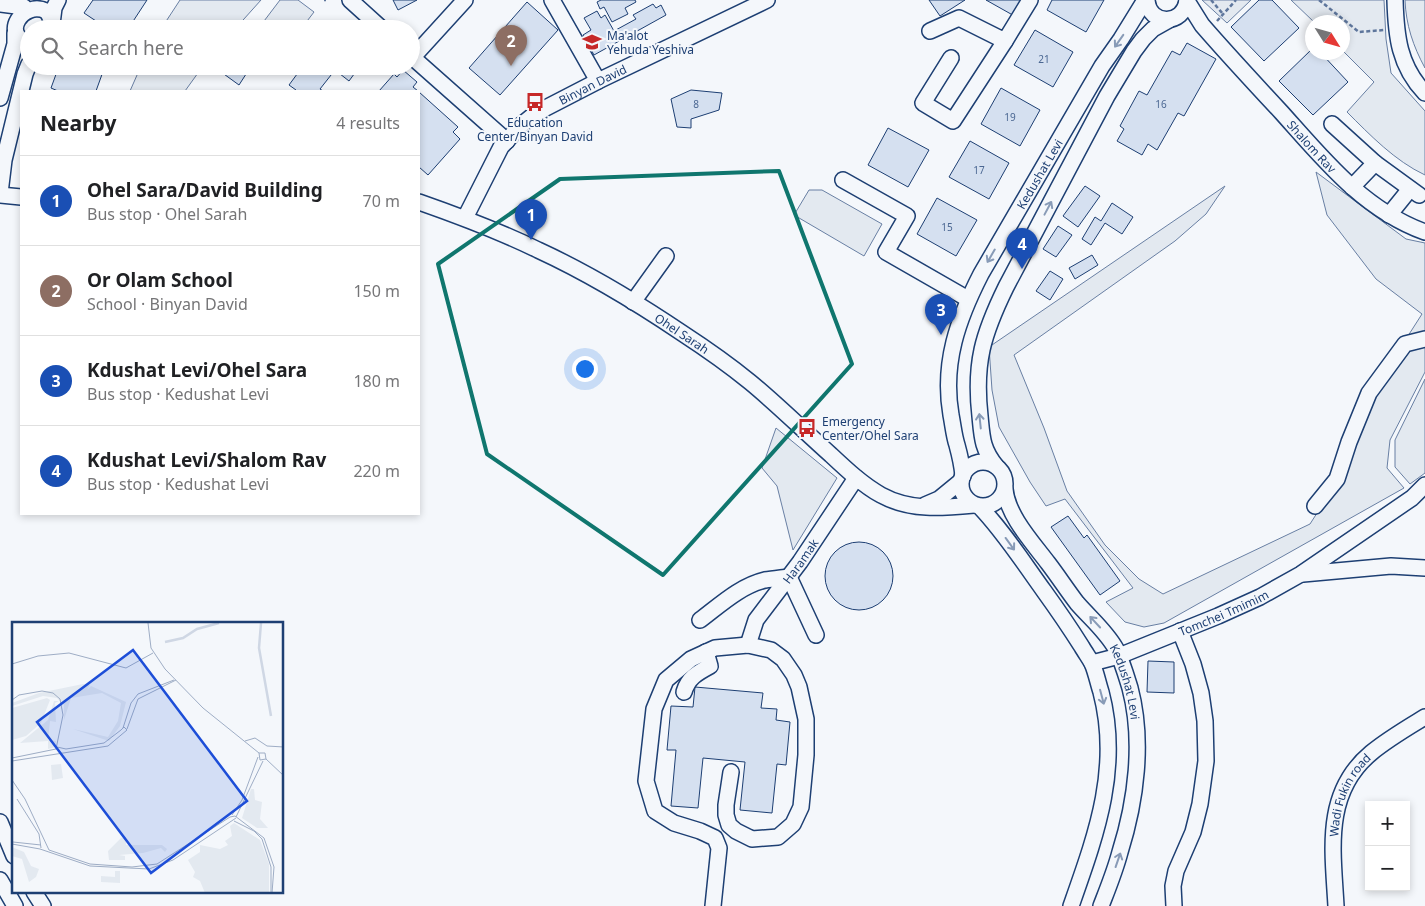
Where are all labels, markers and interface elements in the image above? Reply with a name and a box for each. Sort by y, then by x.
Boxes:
north arrow [1305,15,1350,60]
search box [20,20,420,75]
pin: 2 [495,25,527,66]
place label: Ma'alot Yehuda Yeshiva [607,27,694,58]
school or university icon: Ma'alot Yehuda Yeshiva [581,31,603,53]
icon: search [38,34,66,62]
one-way arrow [1114,34,1124,48]
text: Search here [78,35,184,61]
house number: 21 [1038,52,1050,66]
street label: Binyan David [556,60,629,108]
bus stop icon: Education Center/Binyan David [524,91,546,113]
house number: 8 [693,97,699,111]
house number: 16 [1155,97,1167,111]
text: Nearby [40,109,116,137]
house number: 19 [1004,110,1016,124]
text: 4 results [336,112,400,134]
place label: Education Center/Binyan David [477,114,593,145]
street label: Shalom Rav [1284,116,1341,177]
street label: Kedushat Levi [1012,136,1066,212]
house number: 17 [973,163,985,177]
text: Ohel Sara/David Building [87,177,323,203]
text: 1 [51,190,61,212]
text: 70 m [363,190,400,212]
pin: 1 [515,199,547,240]
one-way arrow [1043,200,1053,215]
text: Bus stop · Ohel Sarah [87,203,247,225]
house number: 15 [941,220,953,234]
pin: 4 [1006,228,1038,269]
one-way arrow [986,248,996,262]
text: Or Olam School [87,267,233,293]
text: 2 [51,280,61,302]
text: 150 m [353,280,400,302]
text: School · Binyan David [87,293,248,315]
pin: 3 [925,294,957,335]
street label: Ohel Sarah [652,309,713,357]
your location [572,356,598,382]
text: Kdushat Levi/Ohel Sara [87,357,307,383]
text: 3 [51,370,61,392]
text: 180 m [353,370,400,392]
text: Bus stop · Kedushat Levi [87,383,269,405]
place label: Emergency Center/Ohel Sara [822,413,919,444]
one-way arrow [975,413,985,429]
bus stop icon: Emergency Center/Ohel Sara [796,417,818,439]
text: Kdushat Levi/Shalom Rav [87,447,326,473]
text: 4 [51,460,61,482]
text: 220 m [353,460,400,482]
text: Bus stop · Kedushat Levi [87,473,269,495]
street label: Haramak [778,535,822,587]
one-way arrow [1005,537,1015,551]
street label: Tomchei Tmimim [1176,585,1272,640]
one-way arrow [1090,616,1101,629]
inset map [12,622,284,894]
street label: Kedushat Levi [1106,641,1144,721]
one-way arrow [1098,689,1107,705]
street label: Wadi Fukin road [1325,749,1374,837]
map controls [1365,801,1410,891]
button: + [1365,801,1410,846]
button: − [1365,846,1410,891]
one-way arrow [1114,853,1123,868]

